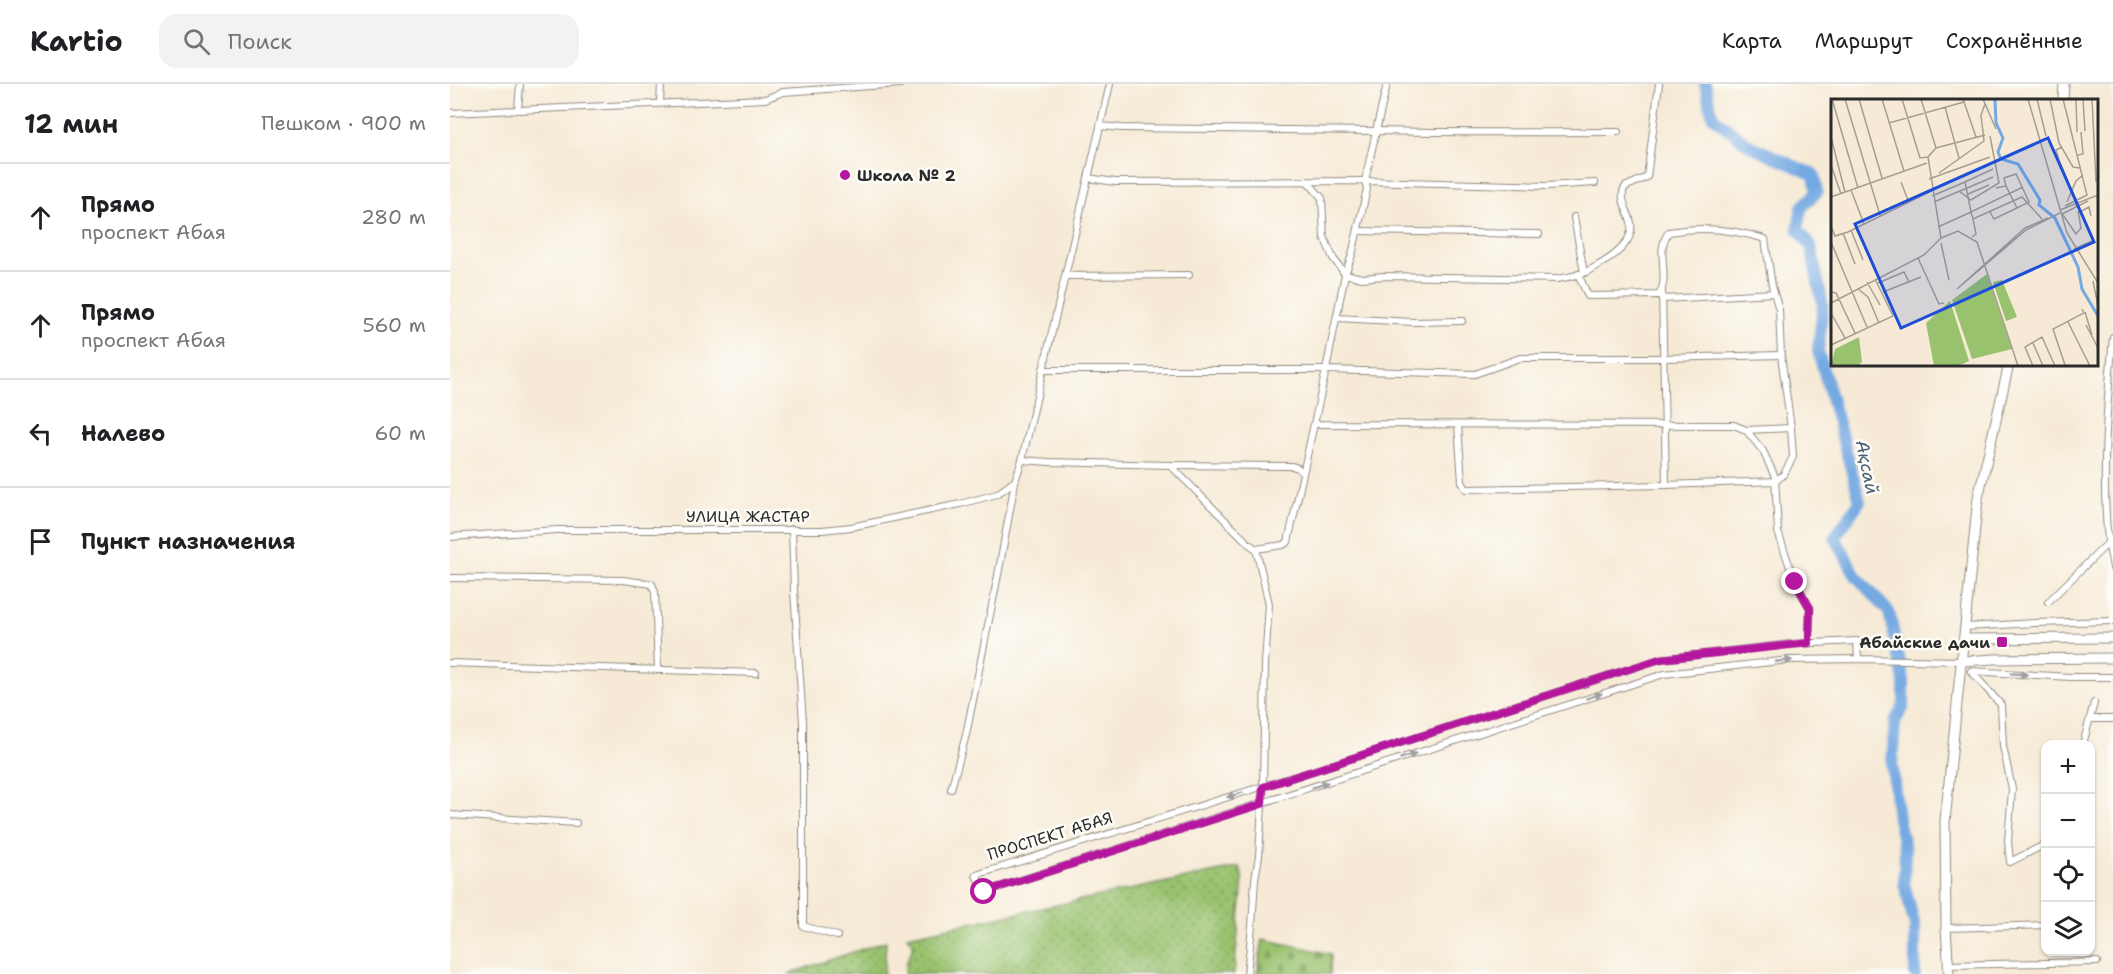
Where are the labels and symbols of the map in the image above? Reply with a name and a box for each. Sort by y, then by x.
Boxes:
inset map [1831,99,2098,366]
place label: Школа № 2 [857,165,956,186]
marker: Школа № 2 [838,168,852,182]
water label: Ақсай [1850,438,1884,496]
street label: УЛИЦА ЖАСТАР [686,506,810,527]
route end [1781,568,1807,594]
place label: Абайские дачи [1859,632,1990,653]
marker: Абайские дачи [1995,635,2009,649]
one-way arrow [1775,656,1794,666]
one-way arrow [2010,669,2029,679]
one-way arrow [1585,691,1603,700]
one-way arrow [1399,751,1417,760]
one-way arrow [1311,780,1329,789]
one-way arrow [1226,791,1244,800]
street label: ПРОСПЕКТ АБАЯ [985,807,1115,865]
route start [970,878,996,904]

